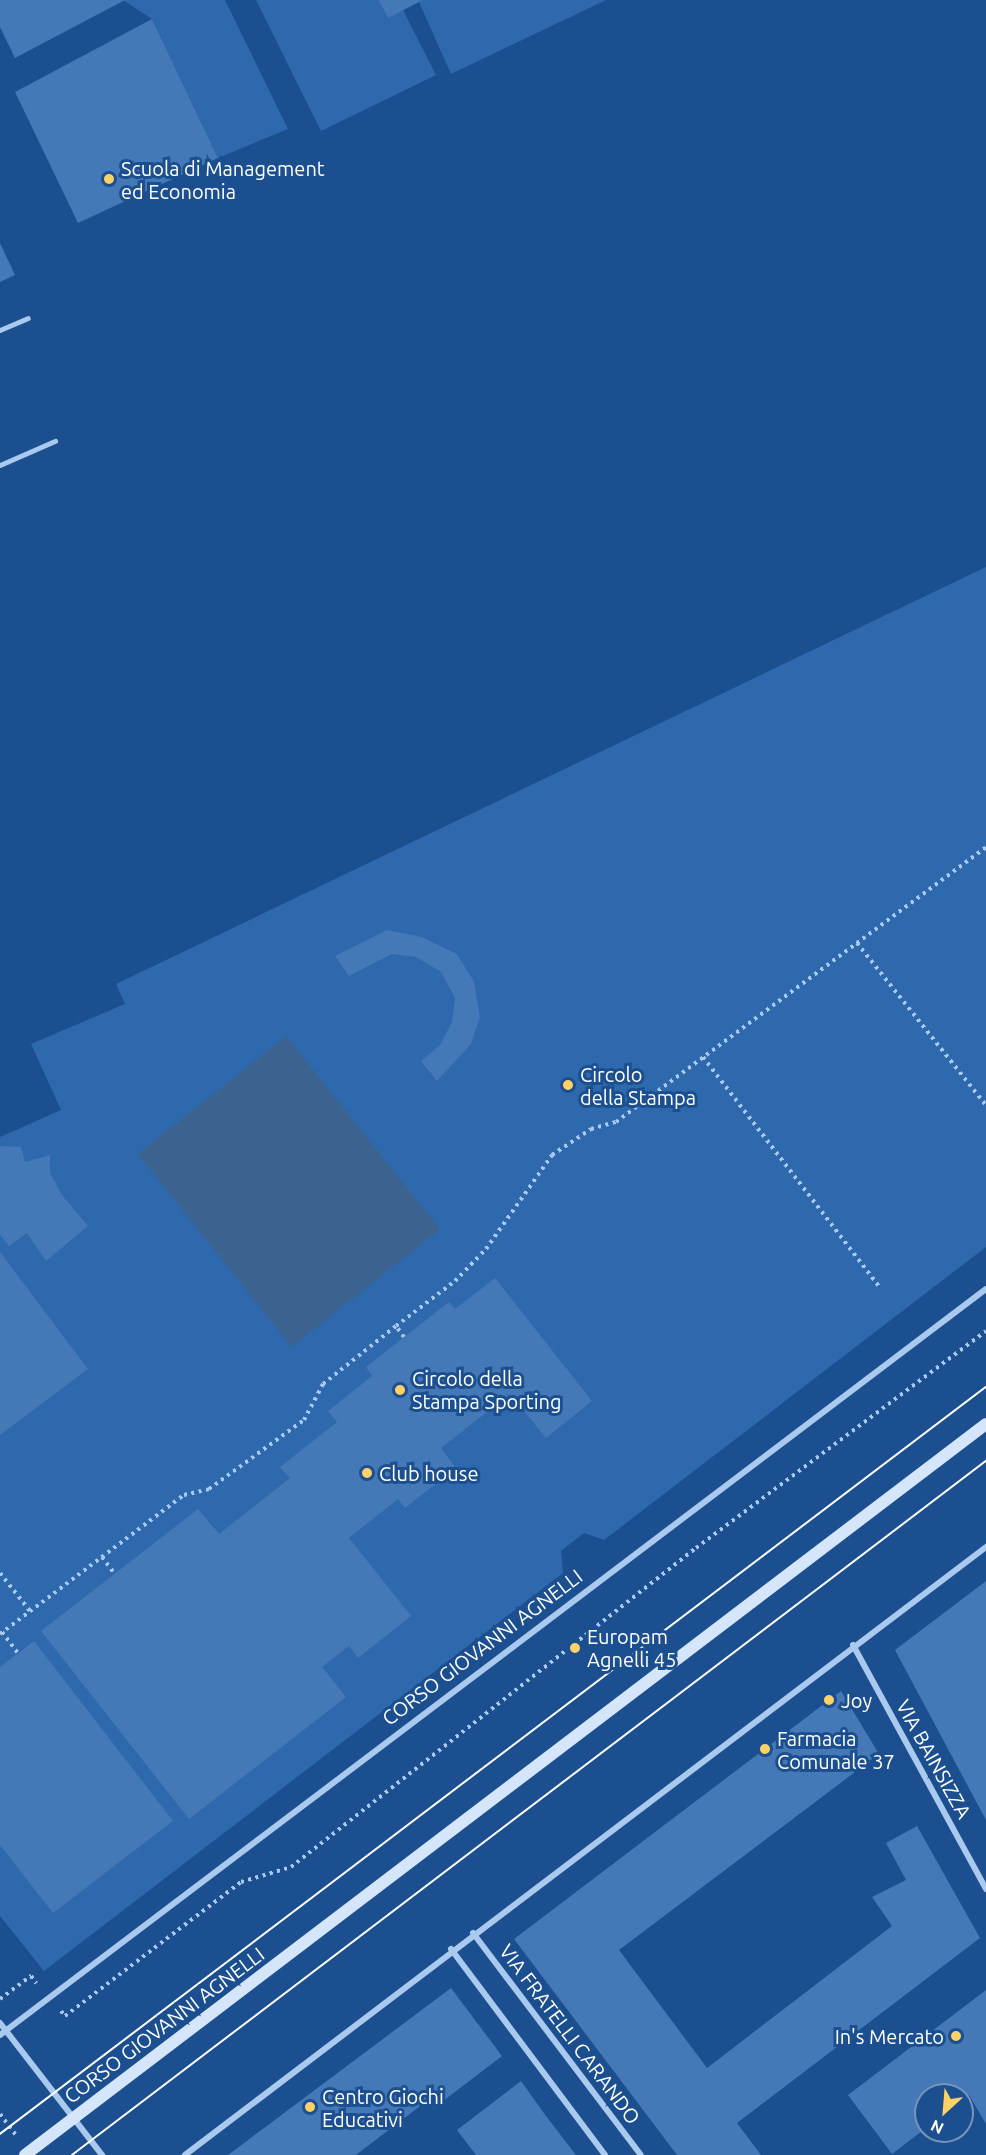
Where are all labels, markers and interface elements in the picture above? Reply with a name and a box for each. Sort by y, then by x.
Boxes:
place label: Scuola di Management ed Economia [121,156,325,203]
marker: Scuola di Management ed Economia [102,172,116,186]
place label: Circolo della Stampa [580,1062,696,1109]
marker: Circolo della Stampa [561,1078,575,1092]
place label: Circolo della Stampa Sporting [412,1366,561,1413]
marker: Circolo della Stampa Sporting [393,1383,407,1397]
place label: Club house [379,1461,478,1485]
marker: Club house [360,1466,374,1480]
street label: CORSO GIOVANNI AGNELLI [377,1564,587,1730]
place label: Europam Agnelli 45 [587,1624,676,1671]
marker: Europam Agnelli 45 [568,1641,582,1655]
place label: Joy [841,1688,872,1712]
marker: Joy [822,1693,836,1707]
street label: VIA BAINSIZZA [891,1695,977,1823]
place label: Farmacia Comunale 37 [777,1726,895,1773]
marker: Farmacia Comunale 37 [758,1742,772,1756]
street label: VIA FRATELLI CARANDO [495,1939,645,2129]
street label: CORSO GIOVANNI AGNELLI [59,1942,269,2108]
place label: In's Mercato [835,2024,944,2048]
marker: In's Mercato [949,2029,963,2043]
north arrow [914,2083,974,2143]
place label: Centro Giochi Educativi [322,2084,444,2131]
marker: Centro Giochi Educativi [303,2100,317,2114]
text: N [928,2117,946,2138]

